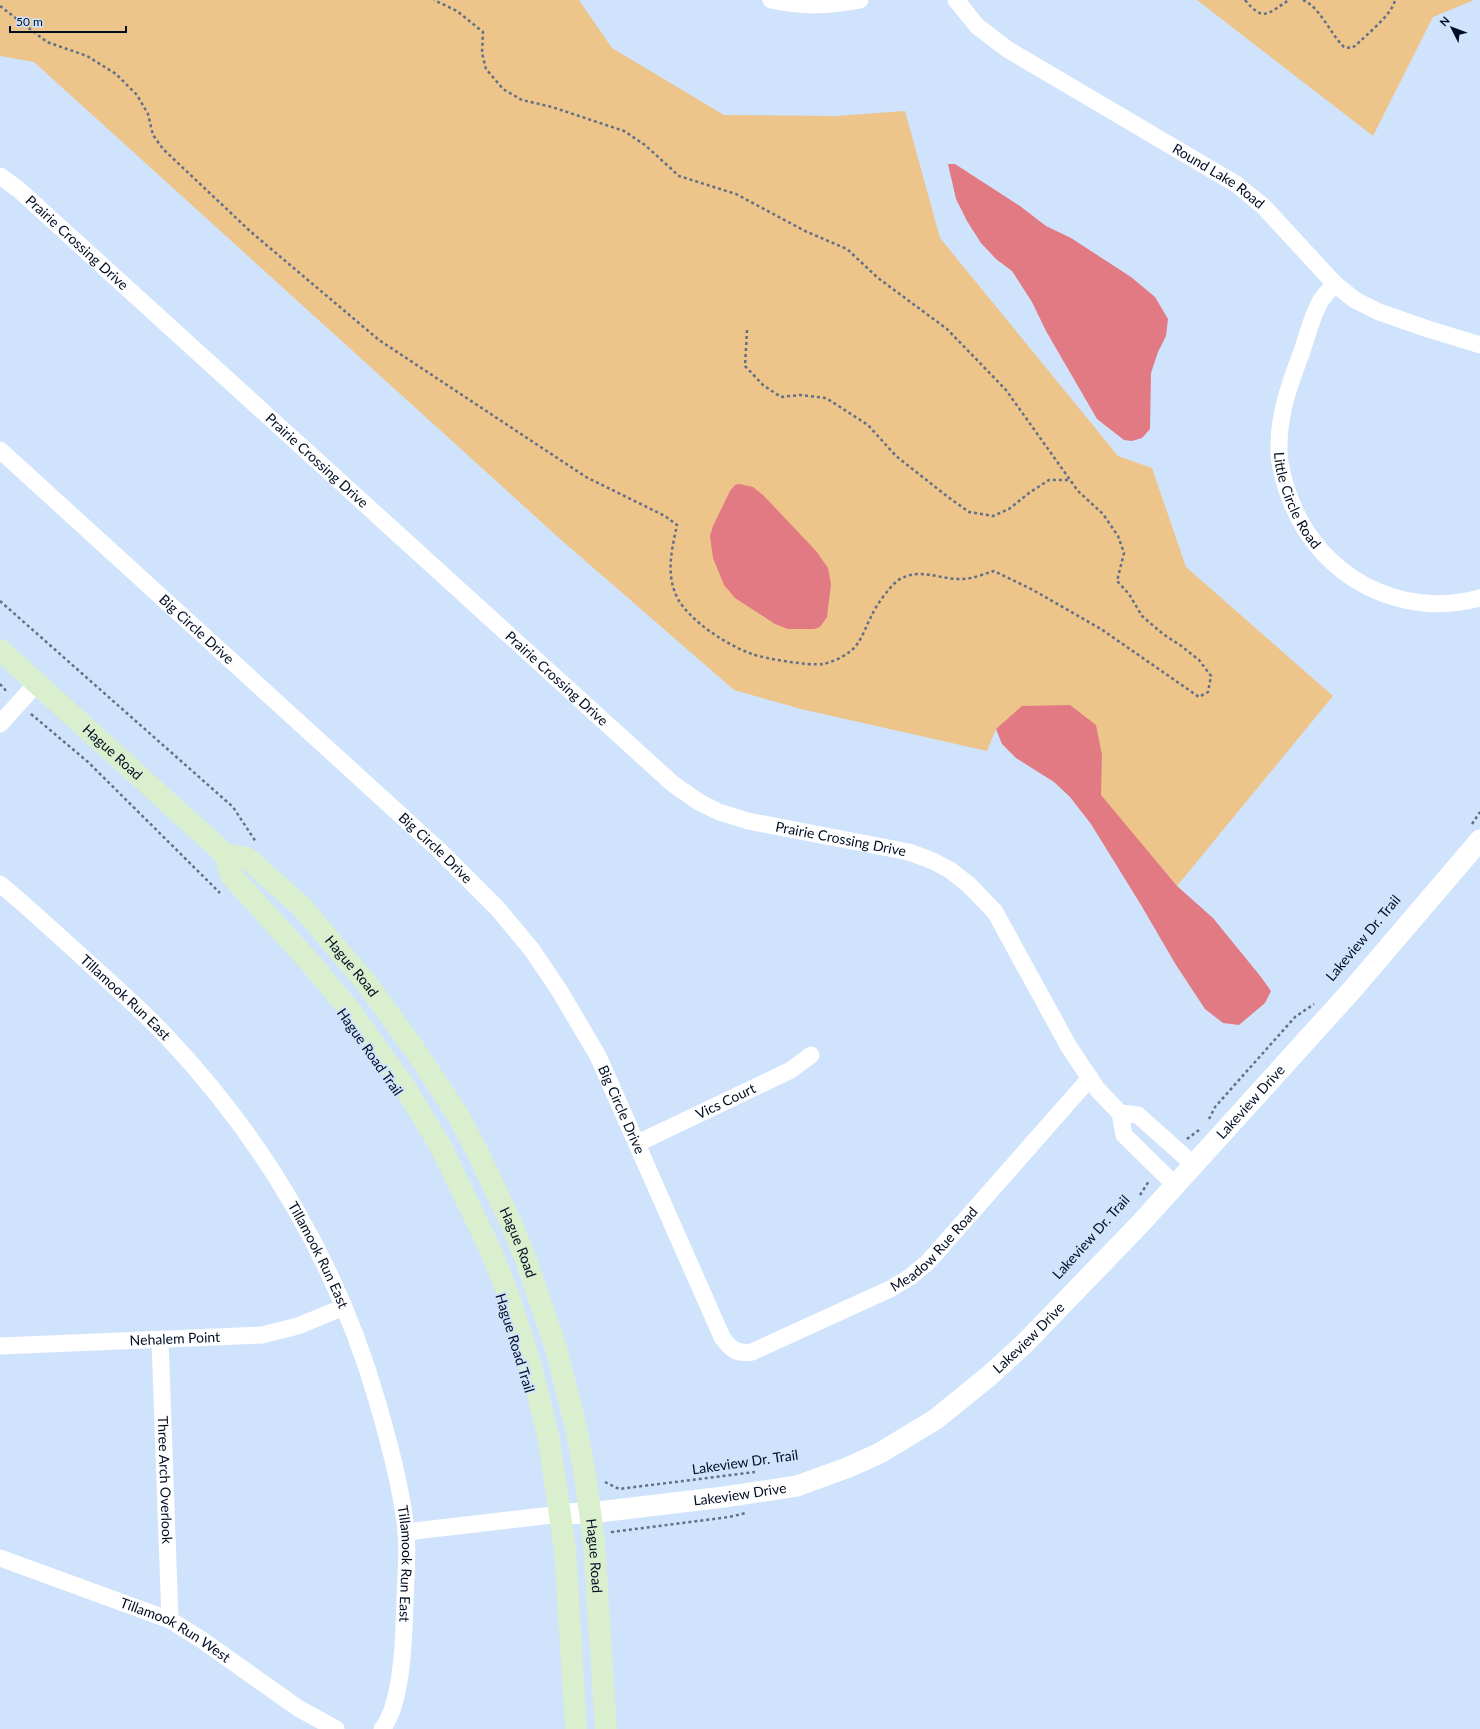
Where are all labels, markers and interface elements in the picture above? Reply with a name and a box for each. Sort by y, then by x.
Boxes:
scale bar [10,8,126,34]
north arrow [1432,8,1472,48]
text: N [1437,13,1452,28]
text: 50 m [16,14,43,29]
street label: Round Lake Road [1170,140,1268,212]
street label: Prairie Crossing Drive [23,191,132,293]
street label: Prairie Crossing Drive [262,409,372,511]
street label: Little Circle Road [1271,451,1325,552]
street label: Big Circle Drive [156,590,238,667]
street label: Prairie Crossing Drive [502,627,612,729]
street label: Hague Road [80,720,146,783]
street label: Big Circle Drive [396,809,476,887]
street label: Prairie Crossing Drive [774,817,908,859]
street label: Lakeview Dr. Trail [1322,891,1404,984]
street label: Hague Road [322,932,382,1000]
street label: Tillamook Run East [77,951,174,1043]
street label: Hague Road Trail [334,1005,407,1099]
street label: Lakeview Drive [1212,1061,1288,1142]
street label: Big Circle Drive [595,1062,649,1156]
street label: Vics Court [693,1079,758,1122]
street label: Lakeview Dr. Trail [1048,1191,1133,1282]
street label: Tillamook Run East [285,1198,352,1311]
street label: Meadow Rue Road [887,1203,981,1295]
street label: Hague Road [497,1204,540,1280]
street label: Hague Road Trail [492,1291,539,1395]
street label: Lakeview Drive [989,1299,1068,1376]
street label: Nehalem Point [129,1328,220,1349]
street label: Three Arch Overlook [155,1416,176,1545]
street label: Lakeview Dr. Trail [691,1446,799,1477]
street label: Lakeview Drive [692,1479,787,1509]
street label: Tillamook Run East [395,1504,416,1622]
street label: Hague Road [583,1518,606,1594]
street label: Tillamook Run West [118,1594,234,1666]

